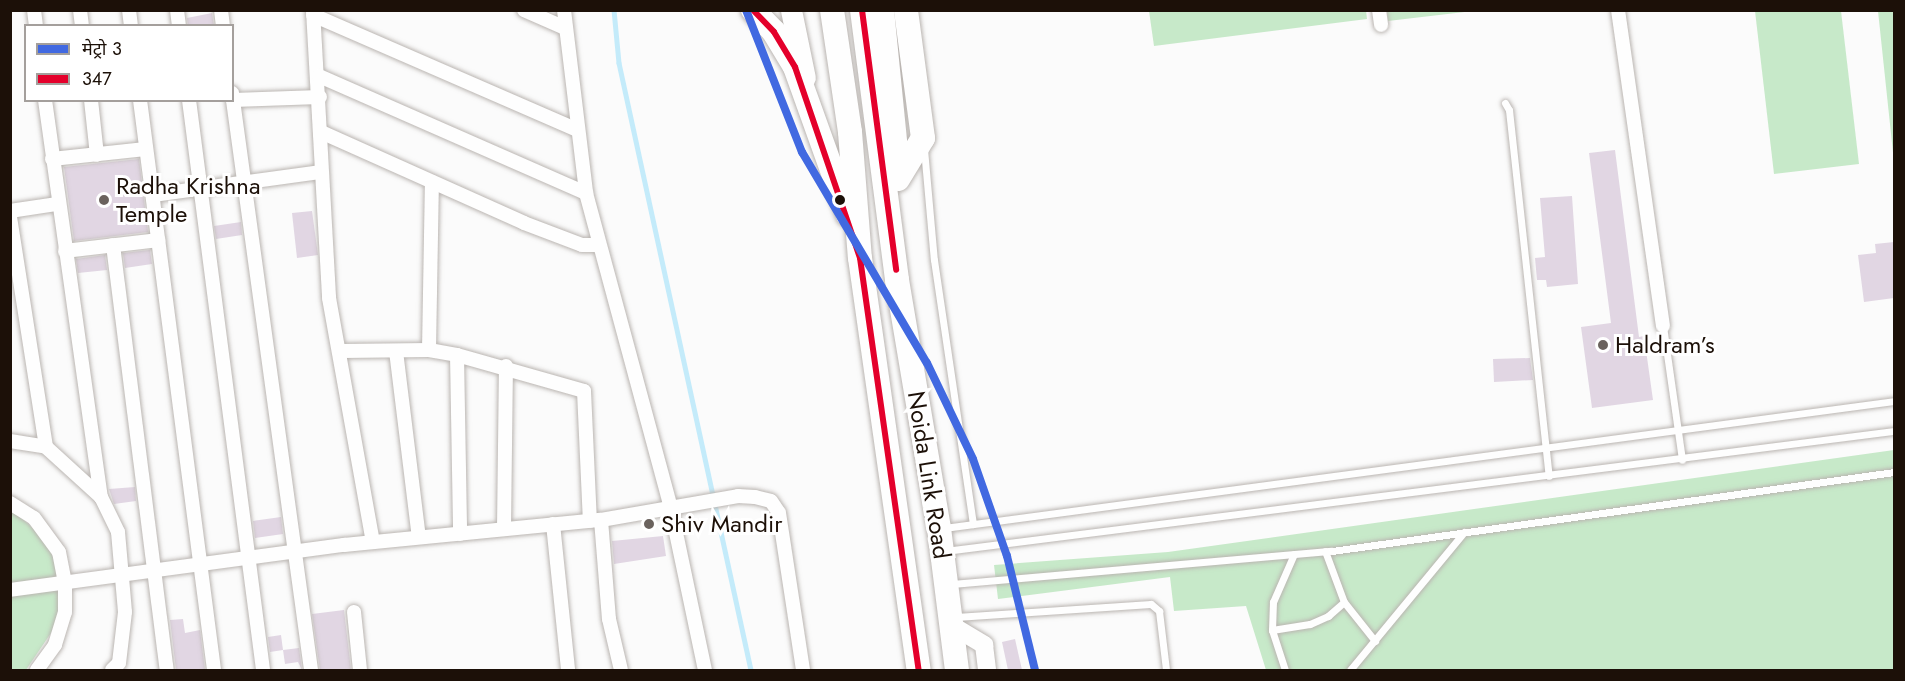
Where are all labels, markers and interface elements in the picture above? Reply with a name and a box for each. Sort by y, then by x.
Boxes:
legend [24,24,234,102]
text: मेट्रो 3 [82,36,122,62]
text: 347 [82,66,112,92]
place label: Radha Krishna Temple [116,172,260,228]
marker: Radha Krishna Temple [97,193,111,207]
unlabelled marker [834,194,846,206]
place label: Haldram’s [1615,331,1715,359]
marker: Haldram’s [1596,338,1610,352]
street label: Noida Link Road [902,389,956,561]
place label: Shiv Mandir [661,510,782,538]
marker: Shiv Mandir [642,517,656,531]

